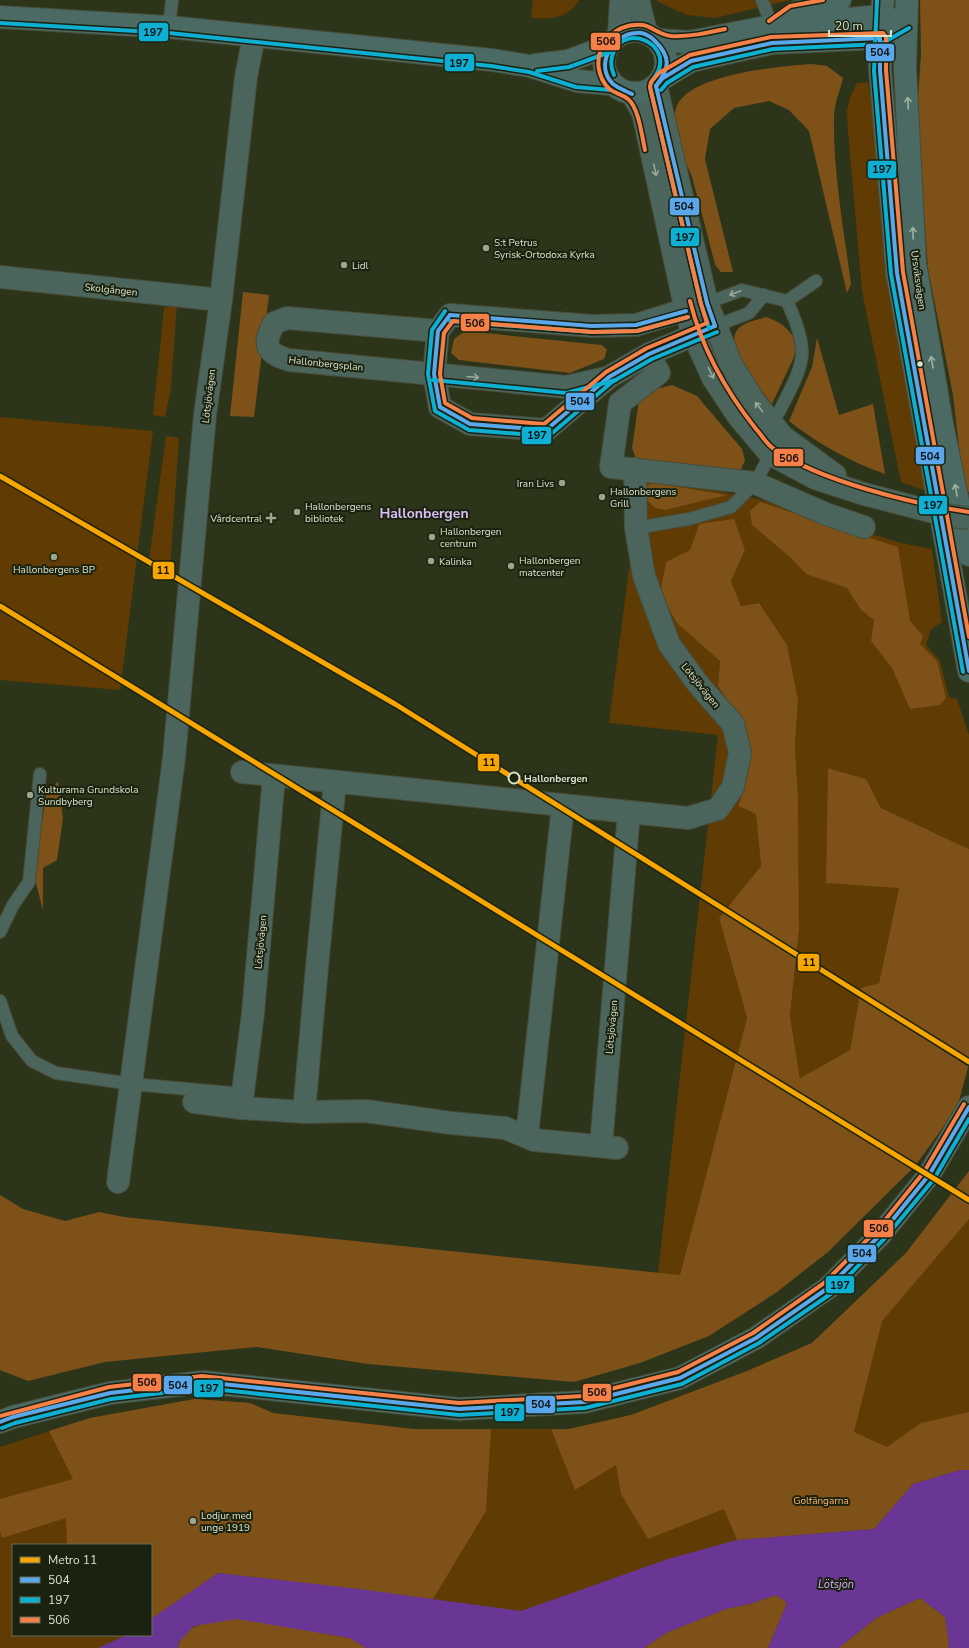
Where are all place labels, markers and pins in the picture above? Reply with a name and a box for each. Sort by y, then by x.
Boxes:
place label: S:t Petrus Syrisk-Ortodoxa Kyrka [494,236,595,262]
marker: S:t Petrus Syrisk-Ortodoxa Kyrka [481,243,491,253]
place label: Lidl [352,259,369,273]
marker: Lidl [339,260,349,270]
unlabelled marker [915,359,925,369]
place label: Iran Livs [517,477,554,491]
marker: Iran Livs [557,478,567,488]
place label: Hallonbergens Grill [610,485,677,511]
marker: Hallonbergens Grill [597,492,607,502]
place label: Hallonbergens bibliotek [305,500,372,526]
marker: Hallonbergens bibliotek [292,507,302,517]
place label: Vårdcentral [209,512,262,526]
marker: Vårdcentral [265,512,277,524]
place label: Hallonbergen centrum [440,525,502,551]
marker: Hallonbergen centrum [427,532,437,542]
marker: Hallonbergens BP [49,552,59,562]
place label: Hallonbergen matcenter [519,554,581,580]
place label: Kalinka [439,555,472,569]
marker: Kalinka [426,556,436,566]
marker: Hallonbergen matcenter [506,561,516,571]
place label: Hallonbergens BP [13,563,96,577]
marker: Hallonbergen [507,771,521,785]
place label: Hallonbergen [524,772,588,786]
place label: Kulturama Grundskola Sundbyberg [38,783,138,809]
marker: Kulturama Grundskola Sundbyberg [25,790,35,800]
place label: Lodjur med unge 1919 [201,1509,252,1535]
marker: Lodjur med unge 1919 [188,1516,198,1526]

